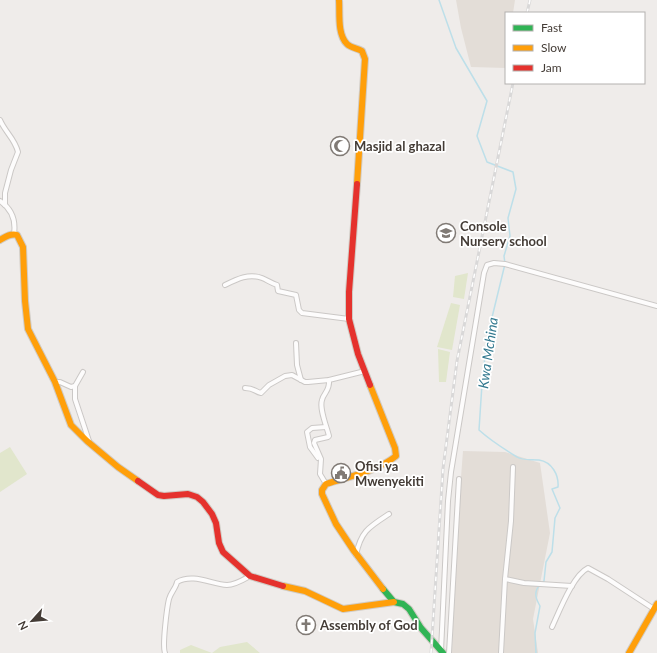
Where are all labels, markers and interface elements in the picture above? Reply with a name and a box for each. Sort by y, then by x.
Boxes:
legend [505,12,645,84]
text: Fast [541,20,563,35]
text: Slow [541,40,567,55]
text: Jam [541,60,562,75]
mosque icon: Masjid al ghazal [329,135,351,157]
place label: Masjid al ghazal [354,138,445,154]
place label: Console Nursery school [460,218,547,249]
school or university icon: Console Nursery school [435,222,457,244]
water label: Kwa Mchina [474,316,501,390]
place label: Ofisi ya Mwenyekiti [355,458,424,489]
public building icon: Ofisi ya Mwenyekiti [330,462,352,484]
north arrow [12,601,52,641]
church icon: Assembly of God [295,614,317,636]
place label: Assembly of God [319,617,418,633]
text: N [15,619,30,632]

